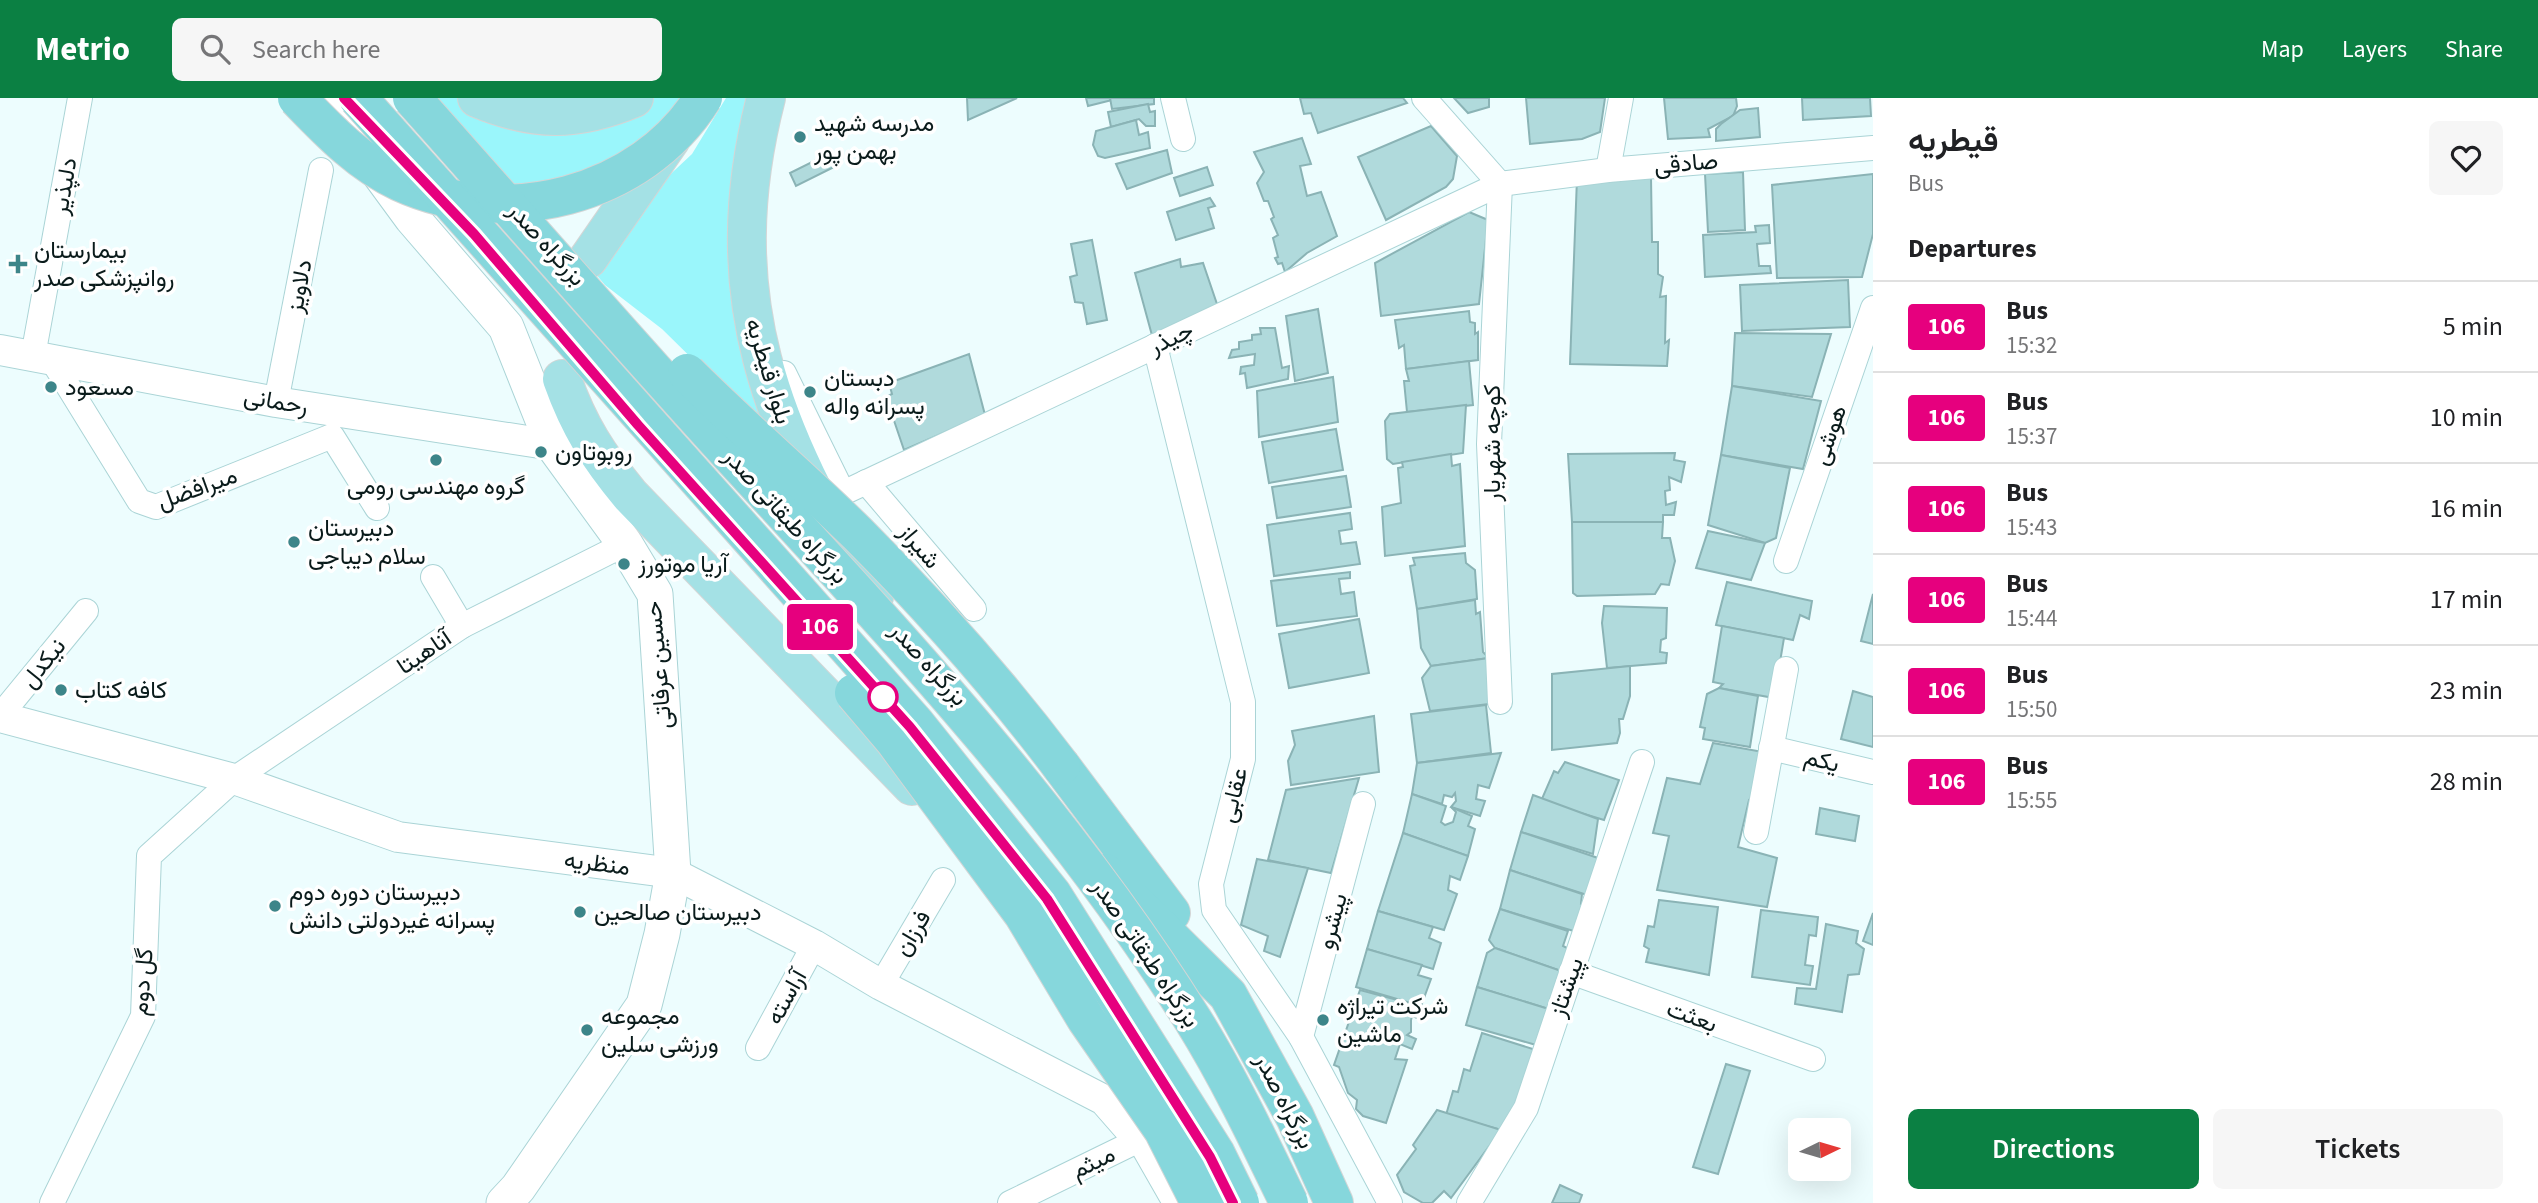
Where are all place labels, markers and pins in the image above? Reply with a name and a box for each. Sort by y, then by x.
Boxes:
place label: مدرسه شهید بهمن پور [813,106,934,169]
marker: مدرسه شهید بهمن پور [792,129,808,145]
place label: بیمارستان روانپزشکی صدر [33,233,174,296]
marker: بیمارستان روانپزشکی صدر [8,254,28,274]
place label: دبستان پسرانه واله [824,361,925,424]
place label: مسعود [65,370,134,405]
marker: مسعود [43,379,59,395]
marker: دبستان پسرانه واله [802,384,818,400]
place label: روبوتاون [555,435,632,470]
marker: روبوتاون [533,444,549,460]
marker: گروه مهندسی رومی [428,452,444,468]
place label: گروه مهندسی رومی [347,469,525,504]
place label: دبیرستان سلام دیباجی [308,511,426,574]
marker: دبیرستان سلام دیباجی [286,534,302,550]
place label: آریا موتورز [637,547,730,582]
marker: آریا موتورز [616,556,632,572]
place label: کافه کتاب [75,673,167,708]
marker: کافه کتاب [53,682,69,698]
unlabelled marker [868,682,898,712]
place label: دبیرستان دوره دوم پسرانه غیردولتی دانش [289,875,495,938]
place label: دبیرستان صالحین [594,895,761,930]
marker: دبیرستان دوره دوم پسرانه غیردولتی دانش [267,898,283,914]
marker: دبیرستان صالحین [572,904,588,920]
place label: شرکت تیراژه ماشین [1337,989,1448,1052]
place label: مجموعه ورزشی سلین [601,999,719,1062]
marker: شرکت تیراژه ماشین [1315,1012,1331,1028]
marker: مجموعه ورزشی سلین [579,1022,595,1038]

